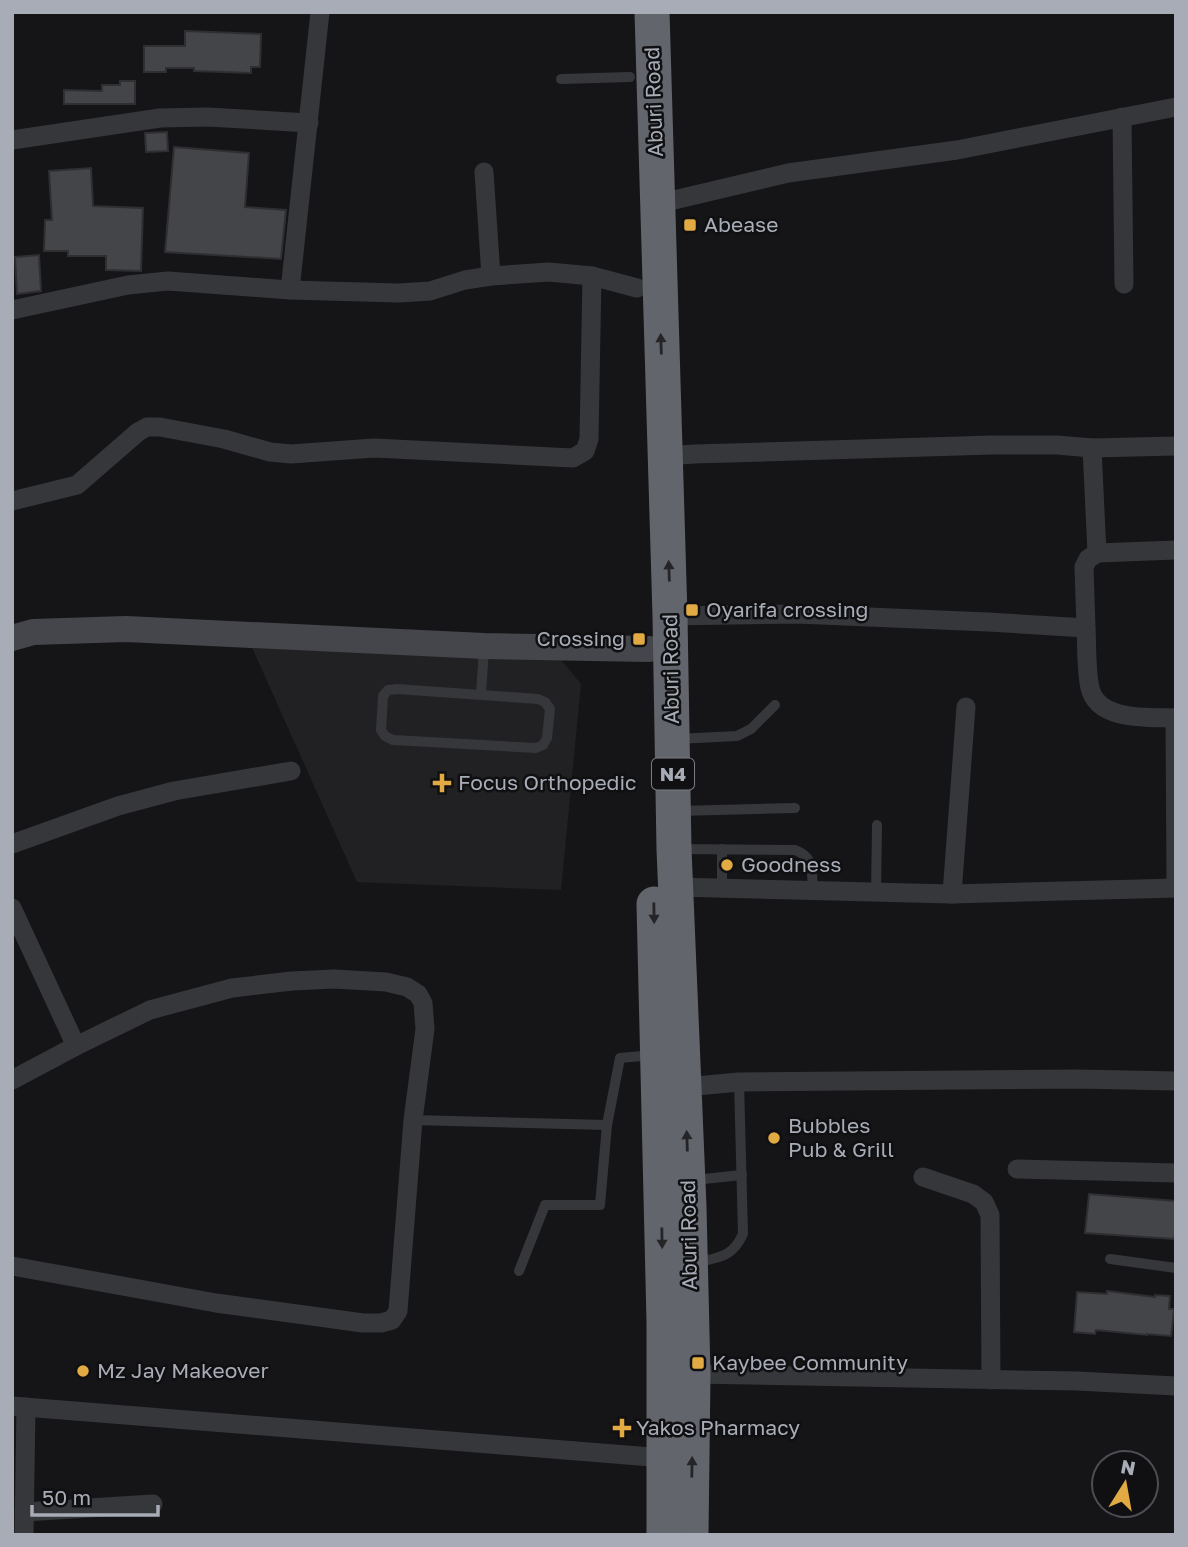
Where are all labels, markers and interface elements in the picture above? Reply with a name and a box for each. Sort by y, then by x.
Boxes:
street label: Aburi Road [638,47,668,158]
place label: Abease [704,211,778,237]
marker: Abease [682,217,698,233]
one-way arrow [656,332,667,354]
one-way arrow [663,560,674,582]
place label: Oyarifa crossing [706,596,868,622]
marker: Oyarifa crossing [684,602,700,618]
street label: Aburi Road [656,614,684,724]
place label: Crossing [536,625,625,651]
marker: Crossing [631,631,647,647]
road number: N4 [652,758,694,790]
place label: Focus Orthopedic [458,769,637,795]
marker: Focus Orthopedic [432,773,452,793]
place label: Goodness [741,851,841,877]
marker: Goodness [719,857,735,873]
one-way arrow [648,902,660,924]
place label: Bubbles Pub & Grill [788,1112,894,1162]
one-way arrow [681,1130,693,1152]
marker: Bubbles Pub & Grill [766,1130,782,1146]
street label: Aburi Road [674,1180,702,1290]
one-way arrow [656,1228,668,1250]
place label: Kaybee Community [712,1349,908,1375]
marker: Kaybee Community [690,1355,706,1371]
place label: Mz Jay Makeover [97,1357,269,1383]
marker: Mz Jay Makeover [75,1363,91,1379]
place label: Yakos Pharmacy [636,1414,800,1440]
marker: Yakos Pharmacy [614,1420,630,1436]
north arrow [1090,1449,1160,1519]
text: N [1119,1454,1138,1479]
one-way arrow [686,1455,698,1477]
scale bar [32,1474,158,1518]
text: 50 m [42,1484,91,1510]

